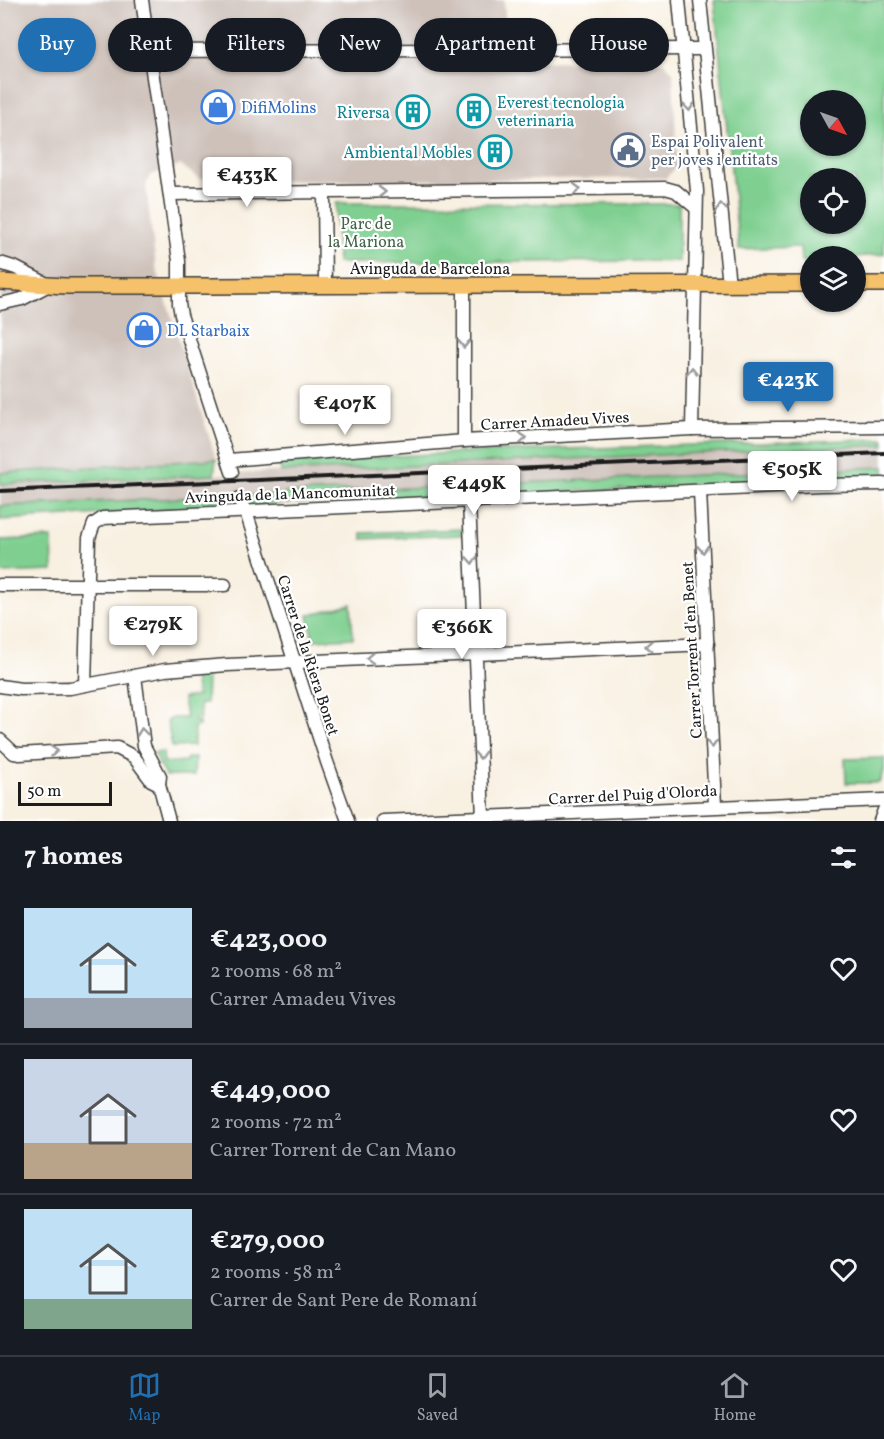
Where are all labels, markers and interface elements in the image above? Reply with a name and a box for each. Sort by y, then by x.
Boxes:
chip: Buy [18,18,96,72]
chip: Rent [108,18,193,72]
chip: Filters [205,18,306,72]
chip: New [318,18,402,72]
chip: Apartment [414,18,557,72]
chip: House [569,18,669,72]
shop icon: DifiMolins [200,89,236,125]
north arrow [800,90,866,156]
map controls [800,90,866,312]
building icon: Everest tecnologia veterinaria [456,93,492,129]
place label: Everest tecnologia veterinaria [497,93,625,133]
building icon: Riversa [395,94,431,130]
place label: DifiMolins [241,98,317,120]
one-way arrow [682,102,695,112]
place label: Riversa [337,103,390,125]
public building icon: Espai Polivalent per joves i entitats [610,132,646,168]
place label: Espai Polivalent per joves i entitats [651,132,778,172]
building icon: Ambiental Mobles [477,134,513,170]
place label: Ambiental Mobles [344,143,472,165]
pin: €433K [205,157,289,208]
text: €433K [217,162,277,190]
button: locate [800,168,866,234]
one-way arrow [573,183,582,196]
one-way arrow [378,186,387,198]
one-way arrow [715,203,728,212]
park label: Parc de la Mariona [328,214,404,254]
button: layers [800,246,866,312]
street label: Avinguda de Barcelona [350,259,510,281]
shop icon: DL Starbaix [126,312,162,348]
place label: DL Starbaix [167,321,250,343]
one-way arrow [458,340,470,349]
pin: €423K [746,362,830,413]
one-way arrow [686,366,698,375]
text: €423K [757,367,819,395]
pin: €407K [303,385,387,436]
text: €407K [314,390,376,418]
street label: Carrer Amadeu Vives [480,407,630,437]
one-way arrow [518,432,527,445]
pin: €505K [750,451,834,502]
text: €505K [762,456,822,484]
pin: €449K [432,465,516,516]
text: €449K [442,470,506,498]
street label: Avinguda de la Mancomunitat [184,480,396,510]
one-way arrow [696,545,709,554]
one-way arrow [466,556,479,565]
street label: Carrer Torrent d'en Benet [677,560,709,739]
street label: Carrer de la Riera Bonet [271,573,344,739]
pin: €279K [111,606,195,657]
pin: €366K [420,609,504,660]
text: €279K [123,611,183,639]
text: €366K [431,614,493,642]
one-way arrow [645,640,654,653]
one-way arrow [366,652,375,665]
one-way arrow [136,728,149,737]
one-way arrow [706,740,719,749]
one-way arrow [49,745,58,758]
one-way arrow [474,750,487,759]
scale bar [18,779,112,806]
text: 50 m [27,781,61,803]
street label: Carrer del Puig d'Olorda [548,781,718,811]
text: 7 homes [24,839,123,875]
icon: filters [827,841,860,874]
text: €423,000 [210,922,327,958]
icon: home [72,932,144,1004]
icon: heart [827,952,860,985]
text: 2 rooms · 68 m² [210,958,342,986]
text: Carrer Amadeu Vives [210,986,396,1014]
text: €449,000 [210,1073,330,1109]
icon: home [72,1083,144,1155]
icon: heart [827,1103,860,1136]
text: 2 rooms · 72 m² [210,1109,342,1137]
text: Carrer Torrent de Can Mano [210,1137,456,1165]
text: €279,000 [210,1223,325,1259]
icon: home [72,1233,144,1305]
icon: heart [827,1253,860,1286]
text: 2 rooms · 58 m² [210,1259,341,1287]
text: Carrer de Sant Pere de Romaní [210,1287,477,1315]
tab: Map [128,1369,161,1427]
tab: Saved [417,1369,458,1427]
tab: Home [714,1369,756,1427]

